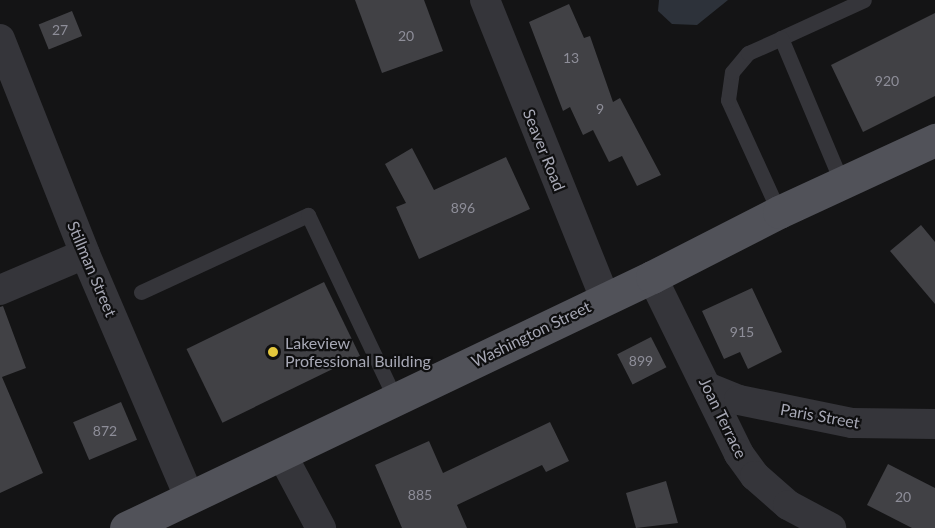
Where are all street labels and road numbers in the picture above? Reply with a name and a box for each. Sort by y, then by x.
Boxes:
street label: Seaver Road [519,106,569,194]
street label: Stillman Street [63,218,121,320]
street label: Washington Street [468,297,594,371]
street label: Joan Terrace [695,374,751,462]
street label: Paris Street [779,400,861,432]

